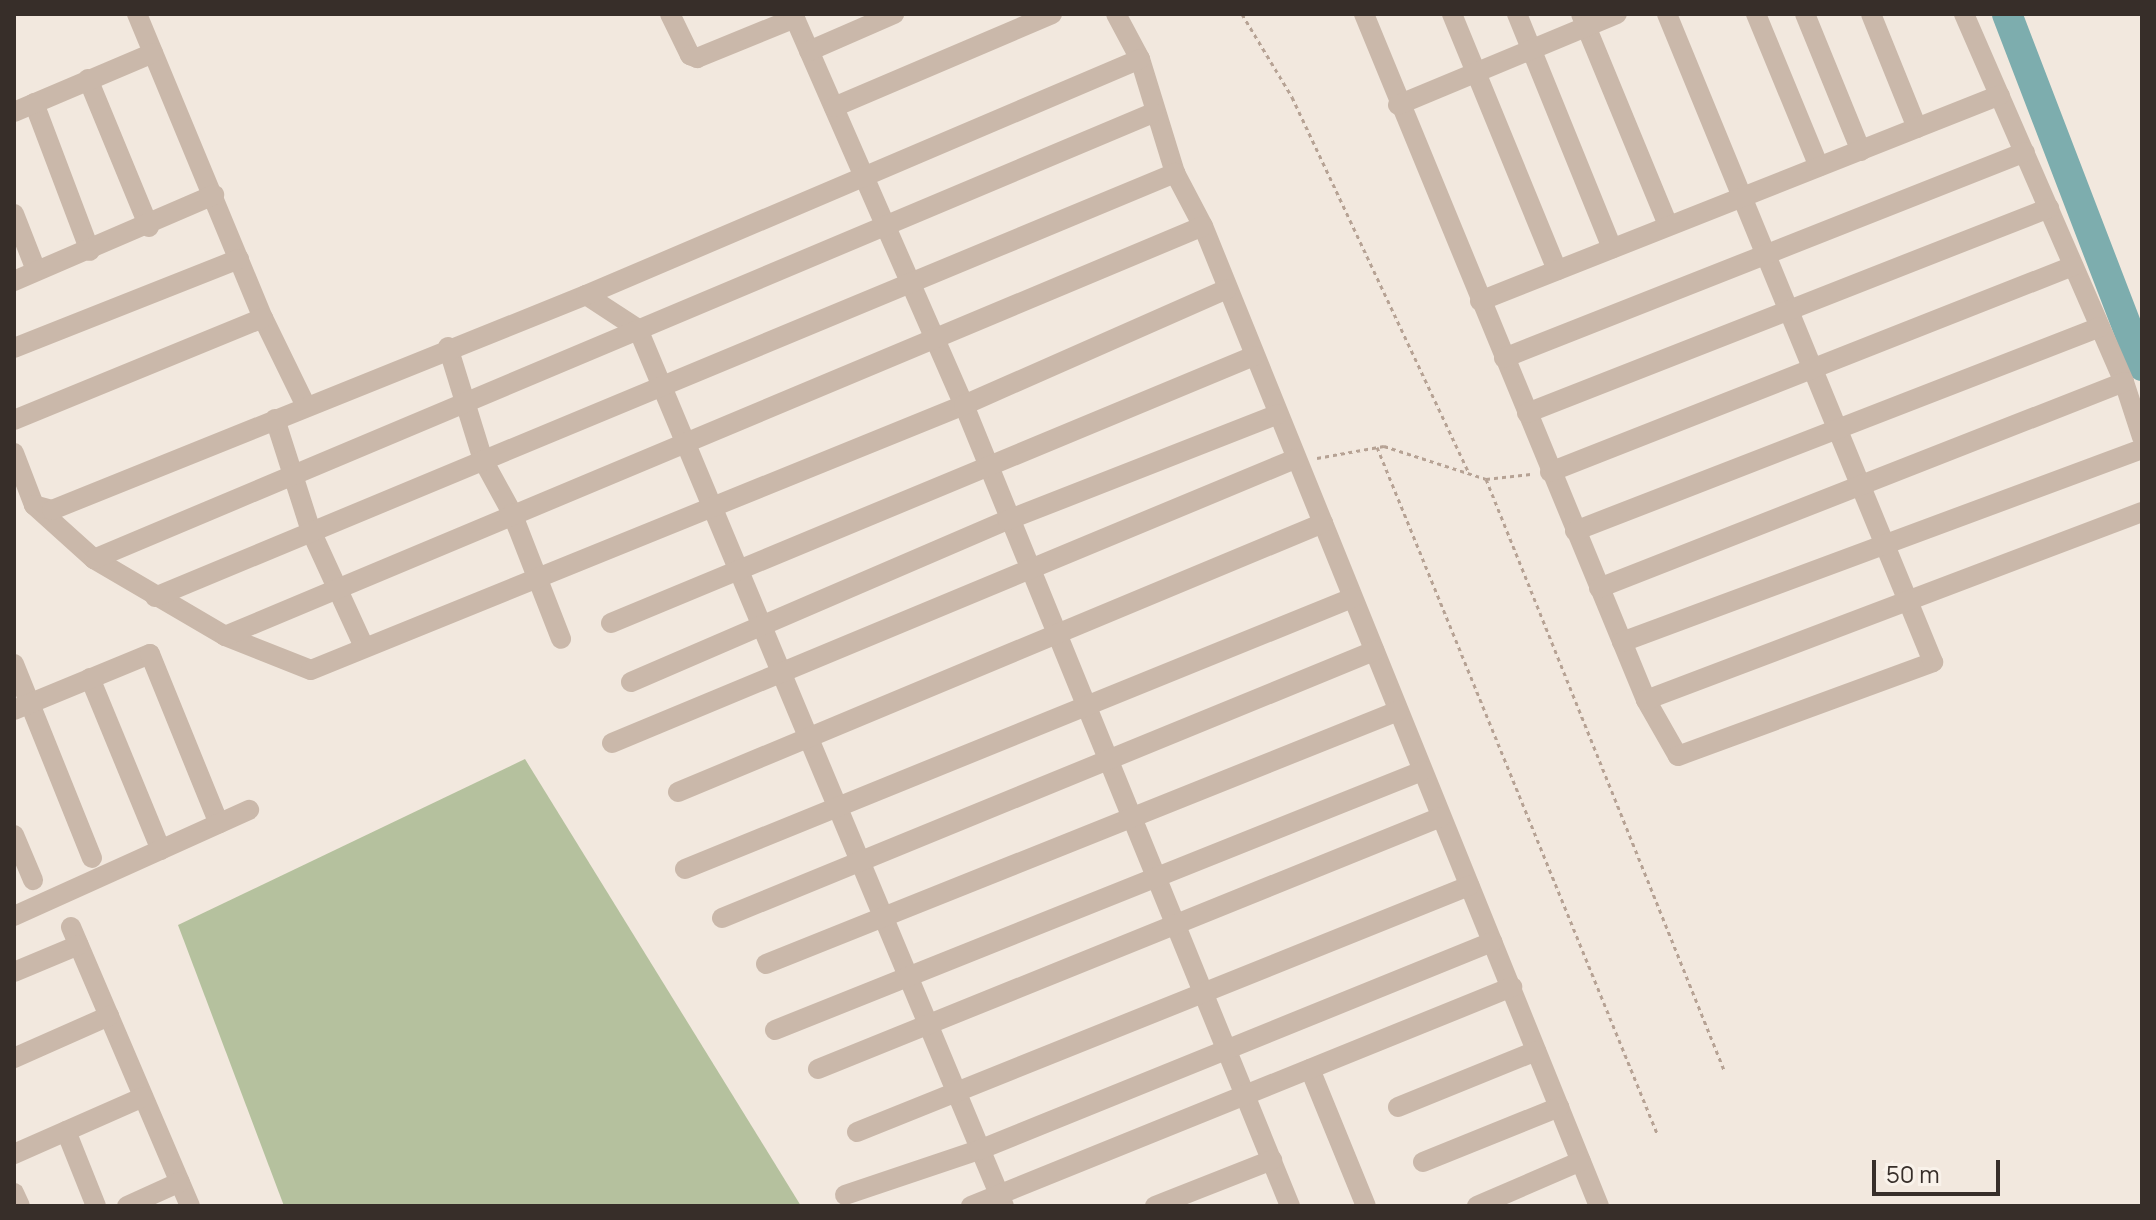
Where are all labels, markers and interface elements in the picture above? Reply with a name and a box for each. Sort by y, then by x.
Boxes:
scale bar [1876,1144,2004,1194]
text: 50 m [1886,1157,1940,1190]

